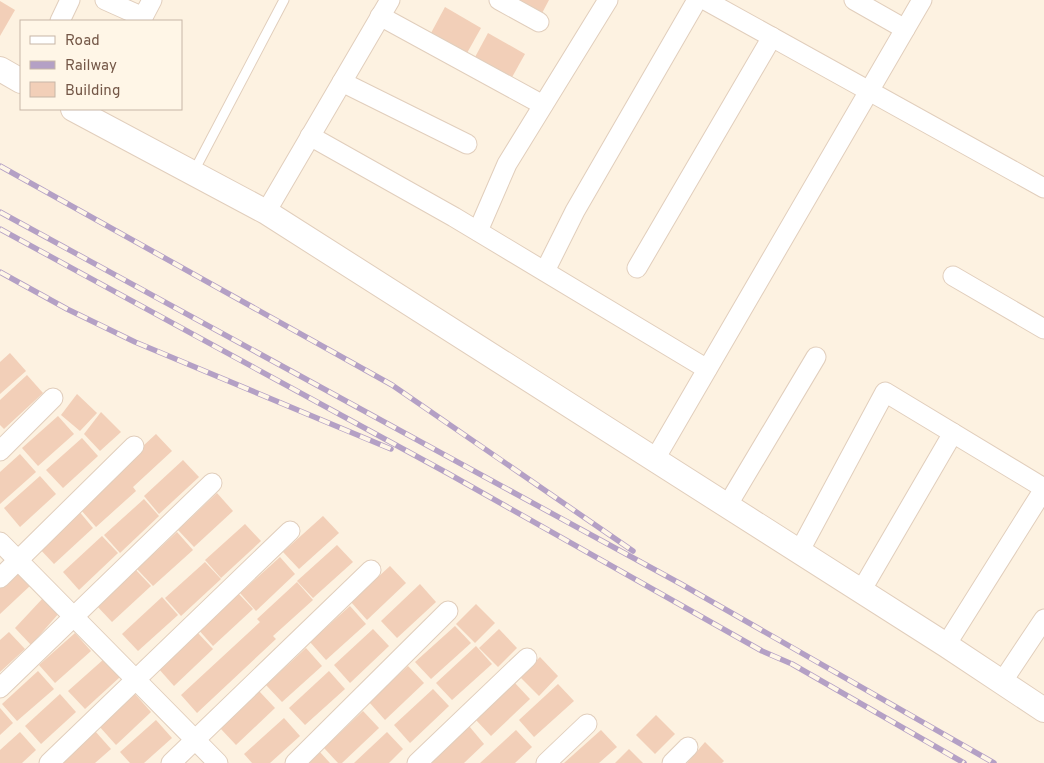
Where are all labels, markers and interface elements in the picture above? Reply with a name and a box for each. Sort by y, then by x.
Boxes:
legend [20,20,182,110]
text: Road [65,32,100,51]
text: Railway [65,57,117,76]
text: Building [65,82,120,101]

